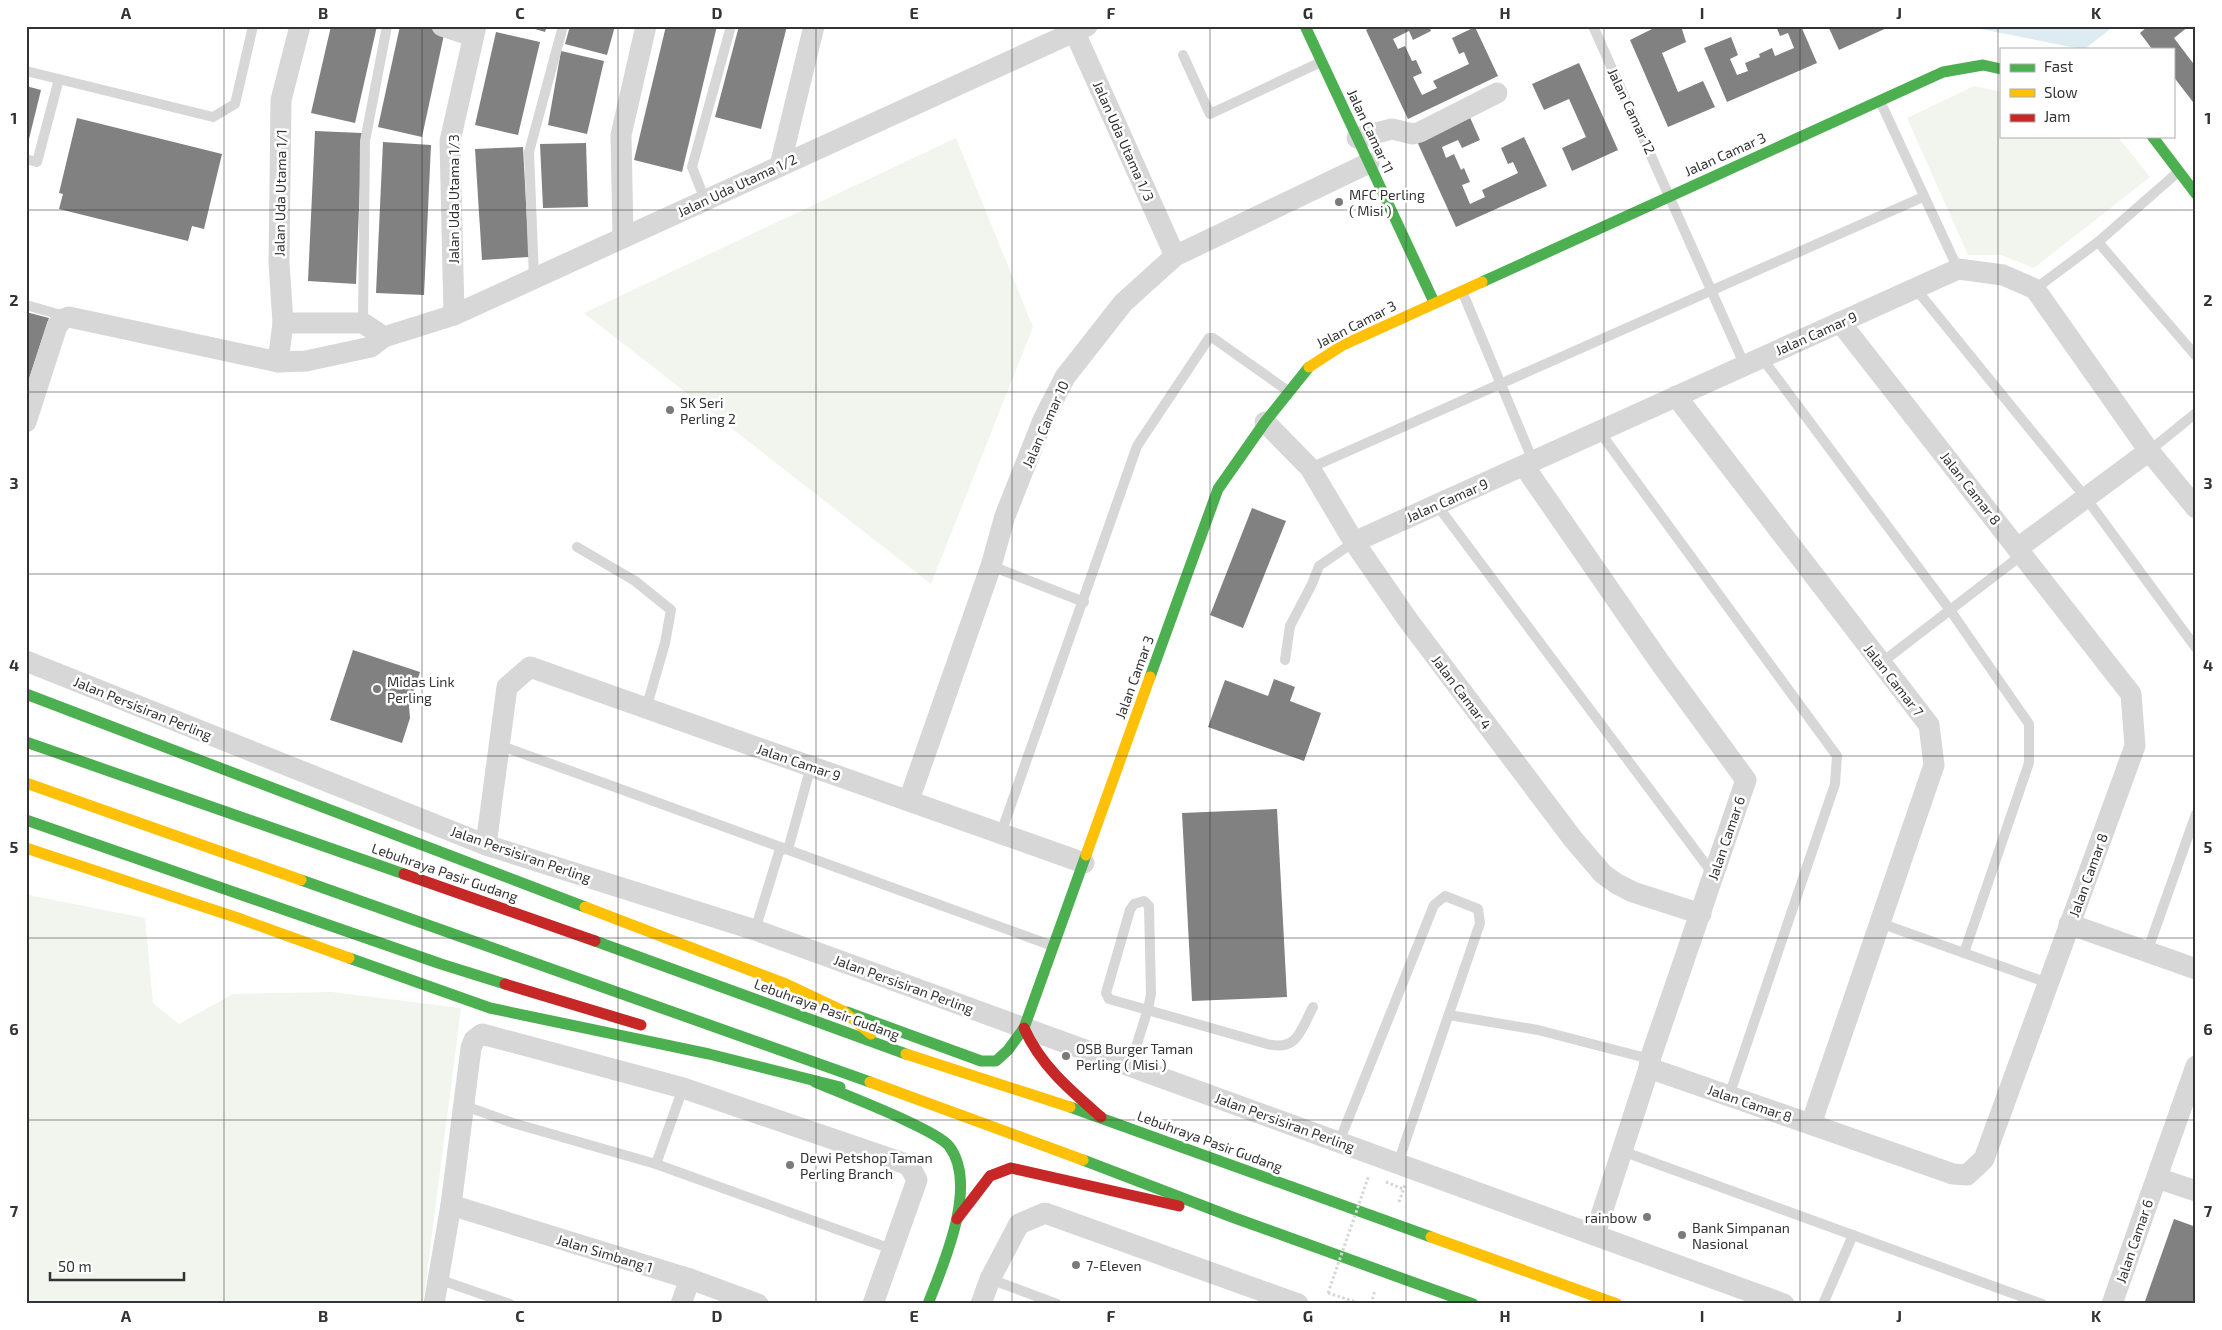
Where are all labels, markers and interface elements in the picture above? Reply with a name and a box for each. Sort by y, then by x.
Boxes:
text: A [121,3,132,22]
text: B [318,3,328,22]
text: C [515,3,525,22]
text: D [712,3,723,22]
text: E [909,3,919,22]
text: F [1107,3,1116,22]
text: G [1303,3,1313,22]
text: H [1499,3,1511,22]
text: I [1700,3,1704,22]
text: J [1896,3,1902,22]
text: K [2091,3,2102,22]
legend [2000,48,2174,138]
text: Fast [2044,57,2074,75]
street label: Jalan Camar 12 [1605,65,1659,157]
street label: Jalan Uda Utama 1/3 [1090,78,1158,204]
text: Slow [2044,83,2078,101]
street label: Jalan Camar 11 [1344,86,1398,176]
text: Jam [2044,107,2070,125]
text: 1 [11,108,17,127]
text: 1 [2205,108,2211,127]
street label: Jalan Camar 3 [1682,128,1768,180]
street label: Jalan Uda Utama 1/1 [270,129,290,257]
street label: Jalan Uda Utama 1/3 [445,134,462,264]
street label: Jalan Uda Utama 1/2 [675,150,800,220]
place label: MFC Perling ( Misi ) [1349,186,1425,219]
marker: MFC Perling ( Misi ) [1333,196,1345,208]
text: 2 [9,290,19,309]
text: 2 [2203,290,2213,309]
street label: Jalan Camar 3 [1313,297,1399,351]
street label: Jalan Camar 9 [1773,307,1859,359]
street label: Jalan Camar 10 [1018,378,1072,470]
place label: SK Seri Perling 2 [680,394,736,427]
marker: SK Seri Perling 2 [664,404,676,416]
street label: Jalan Camar 8 [1937,448,2005,528]
text: 3 [9,473,19,492]
text: 3 [2203,473,2213,492]
street label: Jalan Camar 9 [1404,474,1490,526]
street label: Jalan Camar 3 [1111,633,1157,721]
street label: Jalan Camar 7 [1861,641,1927,719]
street label: Jalan Camar 4 [1429,652,1495,732]
text: 4 [9,655,19,674]
text: 4 [2203,655,2213,674]
street label: Jalan Persisiran Perling [71,672,215,744]
place label: Midas Link Perling [387,673,455,706]
marker: Midas Link Perling [371,683,383,695]
street label: Jalan Camar 9 [755,740,843,784]
street label: Jalan Camar 6 [1704,794,1748,882]
street label: Jalan Persisiran Perling [449,822,594,886]
street label: Jalan Camar 8 [2065,831,2111,919]
text: 5 [10,837,19,856]
text: 5 [2204,837,2213,856]
street label: Lebuhraya Pasir Gudang [370,839,521,905]
street label: Jalan Persisiran Perling [832,951,976,1017]
street label: Lebuhraya Pasir Gudang [752,975,902,1043]
text: 6 [9,1019,19,1038]
text: 6 [2203,1019,2213,1038]
place label: OSB Burger Taman Perling ( Misi ) [1076,1040,1193,1073]
marker: OSB Burger Taman Perling ( Misi ) [1060,1050,1072,1062]
street label: Jalan Camar 8 [1706,1081,1794,1125]
street label: Jalan Persisiran Perling [1213,1089,1357,1155]
street label: Lebuhraya Pasir Gudang [1135,1107,1285,1175]
place label: Dewi Petshop Taman Perling Branch [800,1149,933,1182]
marker: Dewi Petshop Taman Perling Branch [784,1159,796,1171]
street label: Jalan Camar 6 [2112,1197,2156,1285]
text: 7 [10,1201,19,1220]
text: 7 [2204,1201,2213,1220]
place label: rainbow [1585,1209,1637,1226]
marker: rainbow [1641,1211,1653,1223]
place label: Bank Simpanan Nasional [1692,1219,1790,1252]
marker: Bank Simpanan Nasional [1676,1229,1688,1241]
street label: Jalan Simbang 1 [555,1230,655,1276]
scale bar [50,1250,184,1282]
text: 50 m [58,1257,92,1275]
place label: 7-Eleven [1086,1257,1142,1274]
marker: 7-Eleven [1070,1259,1082,1271]
text: A [121,1306,132,1325]
text: B [318,1306,328,1325]
text: C [515,1306,525,1325]
text: D [712,1306,723,1325]
text: E [909,1306,919,1325]
text: F [1107,1306,1116,1325]
text: G [1303,1306,1313,1325]
text: H [1499,1306,1511,1325]
text: I [1700,1306,1704,1325]
text: J [1896,1306,1902,1325]
text: K [2091,1306,2102,1325]

